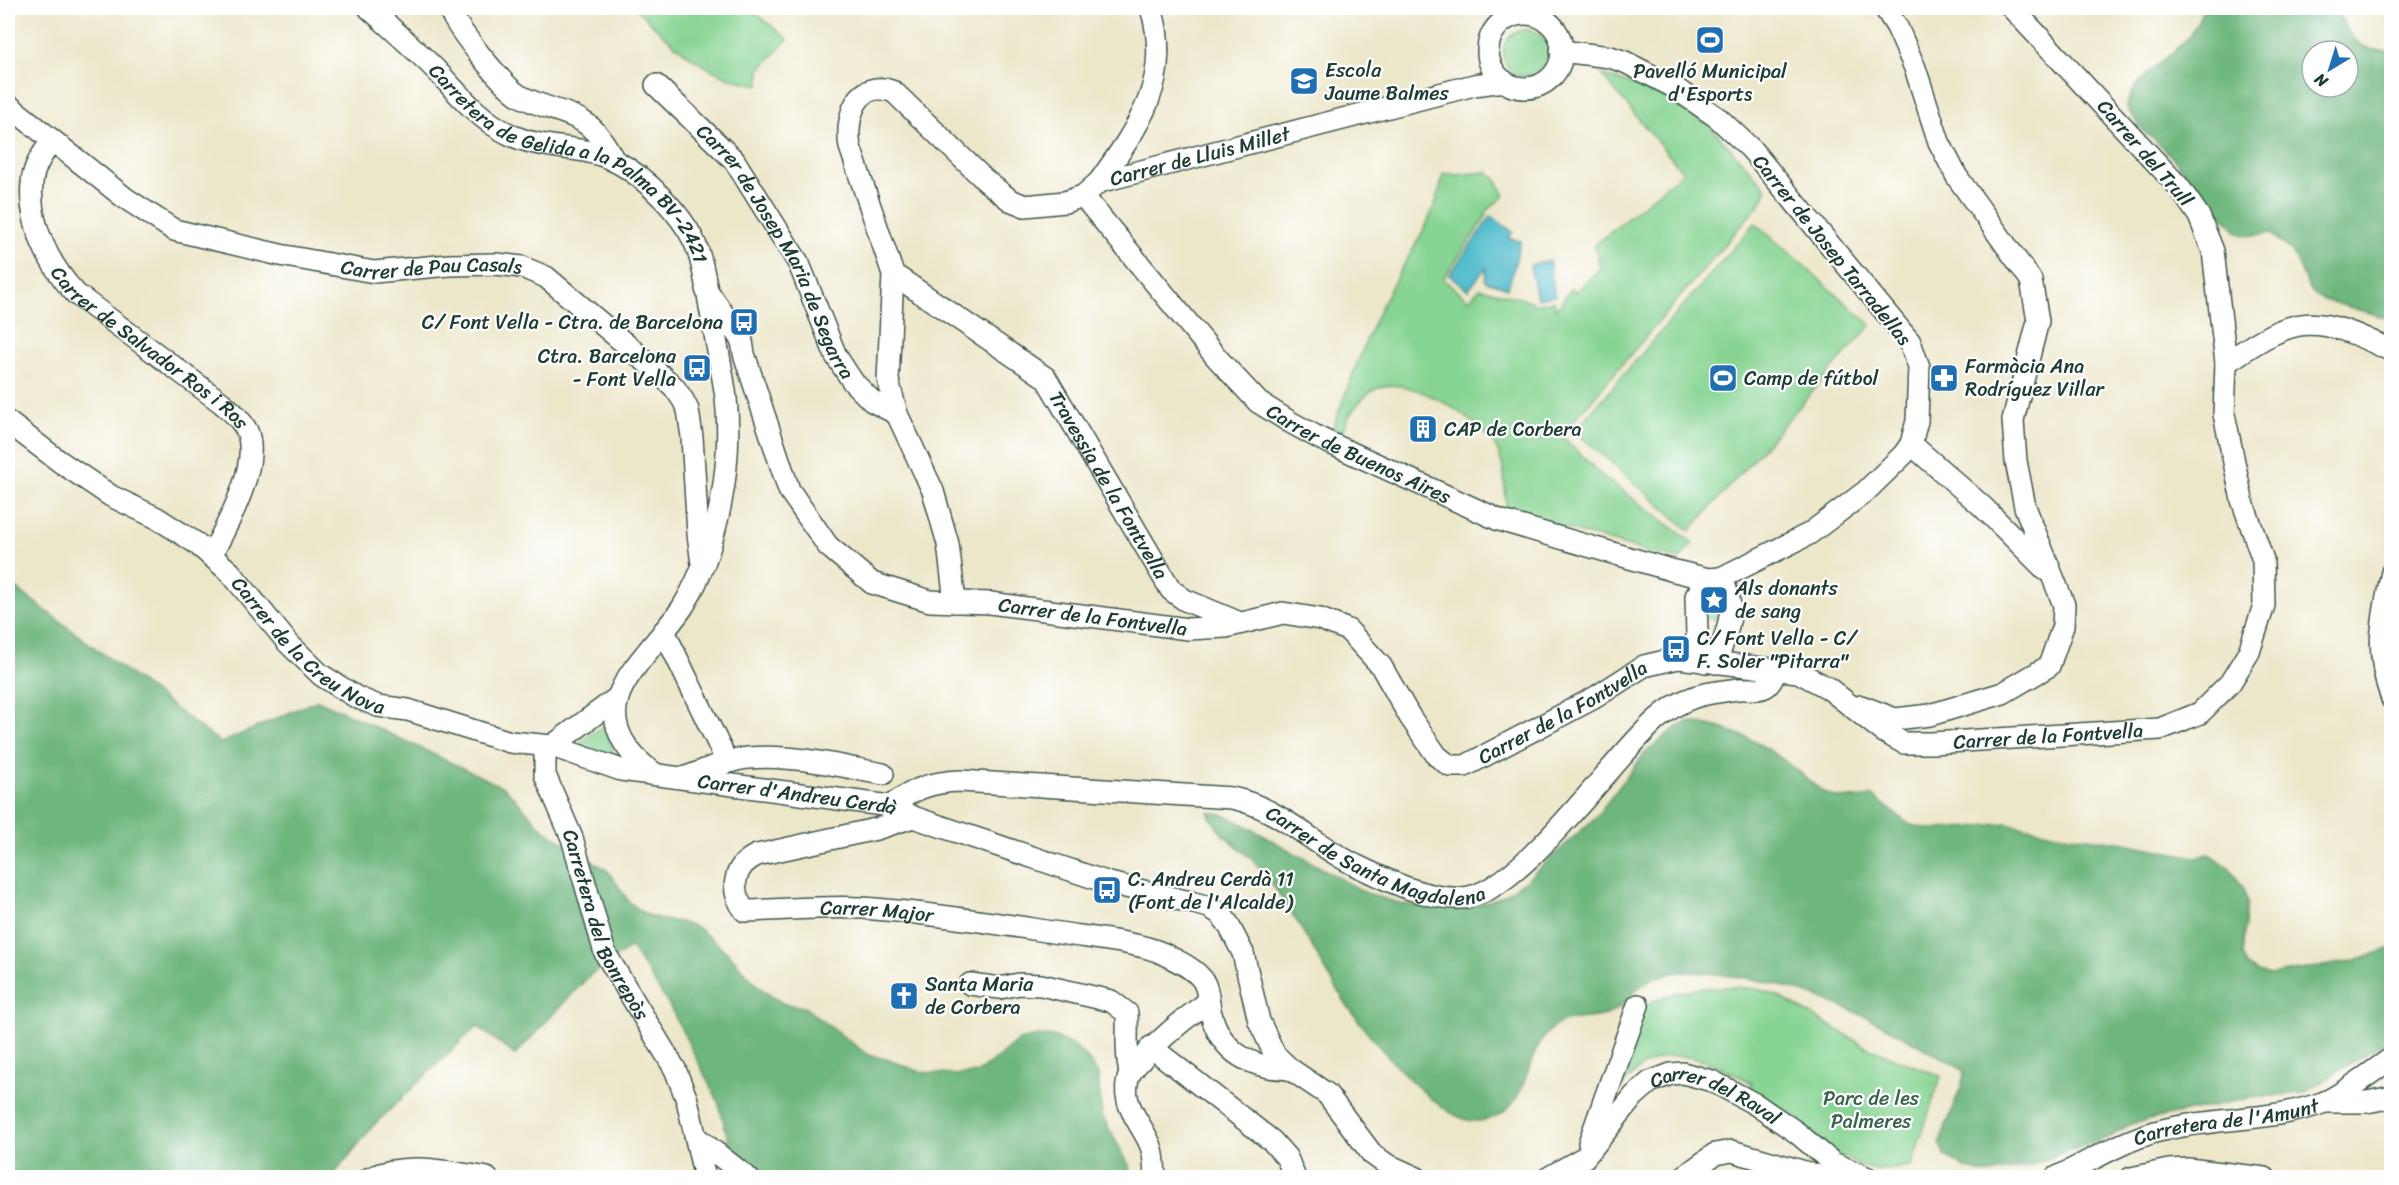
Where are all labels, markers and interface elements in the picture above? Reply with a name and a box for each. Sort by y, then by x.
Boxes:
sports icon: Pavelló Municipal d'Esports [1694,24,1726,56]
north arrow [2300,39,2360,99]
place label: Escola Jaume Balmes [1324,53,1450,111]
place label: Pavelló Municipal d'Esports [1633,54,1788,112]
street label: Carretera de Gelida a la Palma BV-2421 [420,55,718,267]
school or university icon: Escola Jaume Balmes [1288,65,1320,97]
text: N [2307,65,2335,96]
street label: Carrer del Trull [2088,91,2203,216]
street label: Carrer de Josep Maria de Segarra [688,115,864,386]
street label: Carrer de Lluis Millet [1106,116,1295,196]
street label: Carrer de Josep Tarradellas [1743,146,1921,354]
street label: Carrer de Pau Casals [338,246,525,290]
street label: Carrer de Salvador Ros i Ros [41,258,259,437]
place label: C/ Font Vella - Ctra. de Barcelona [422,305,723,340]
bus stop icon: C/ Font Vella - Ctra. de Barcelona [728,306,760,338]
place label: Ctra. Barcelona - Font Vella [538,339,677,397]
place label: Farmàcia Ana Rodríguez Villar [1965,349,2106,407]
bus stop icon: Ctra. Barcelona - Font Vella [681,352,713,384]
place label: Camp de fútbol [1744,361,1880,396]
sports icon: Camp de fútbol [1707,362,1739,394]
pharmacy icon: Farmàcia Ana Rodríguez Villar [1928,362,1960,394]
street label: Travessia de la Fontvella [1040,384,1178,586]
street label: Carrer de Buenos Aires [1259,394,1458,514]
place label: CAP de Corbera [1444,412,1581,447]
building icon: CAP de Corbera [1407,413,1439,445]
street label: Carrer de la Creu Nova [222,568,387,724]
place label: Als donants de sang [1734,571,1839,629]
place icon: Als donants de sang [1698,584,1730,616]
street label: Carrer de la Fontvella [996,587,1189,646]
place label: C/ Font Vella - C/ F. Soler "Pitarra" [1697,621,1858,679]
bus stop icon: C/ Font Vella - C/ F. Soler "Pitarra" [1660,633,1692,665]
street label: Carrer de la Fontvella [1471,651,1655,774]
street label: Carrer de la Fontvella [1952,713,2144,759]
street label: Carrer d'Andreu Cerdà [696,763,904,825]
street label: Carrer de Santa Magdalena [1259,795,1491,916]
street label: Carretera del Bonrepòs [553,823,659,1027]
place label: C. Andreu Cerdà 11 (Font de l'Alcalde) [1128,862,1294,920]
bus stop icon: C. Andreu Cerdà 11 (Font de l'Alcalde) [1091,874,1123,906]
street label: Carrer Major [820,890,937,933]
place label: Santa Maria de Corbera [925,967,1034,1025]
church icon: Santa Maria de Corbera [888,980,920,1012]
street label: Carrer del Raval [1644,1055,1789,1135]
park label: Parc de les Palmeres [1823,1081,1920,1139]
street label: Carretera de l'Amunt [2128,1087,2324,1156]

